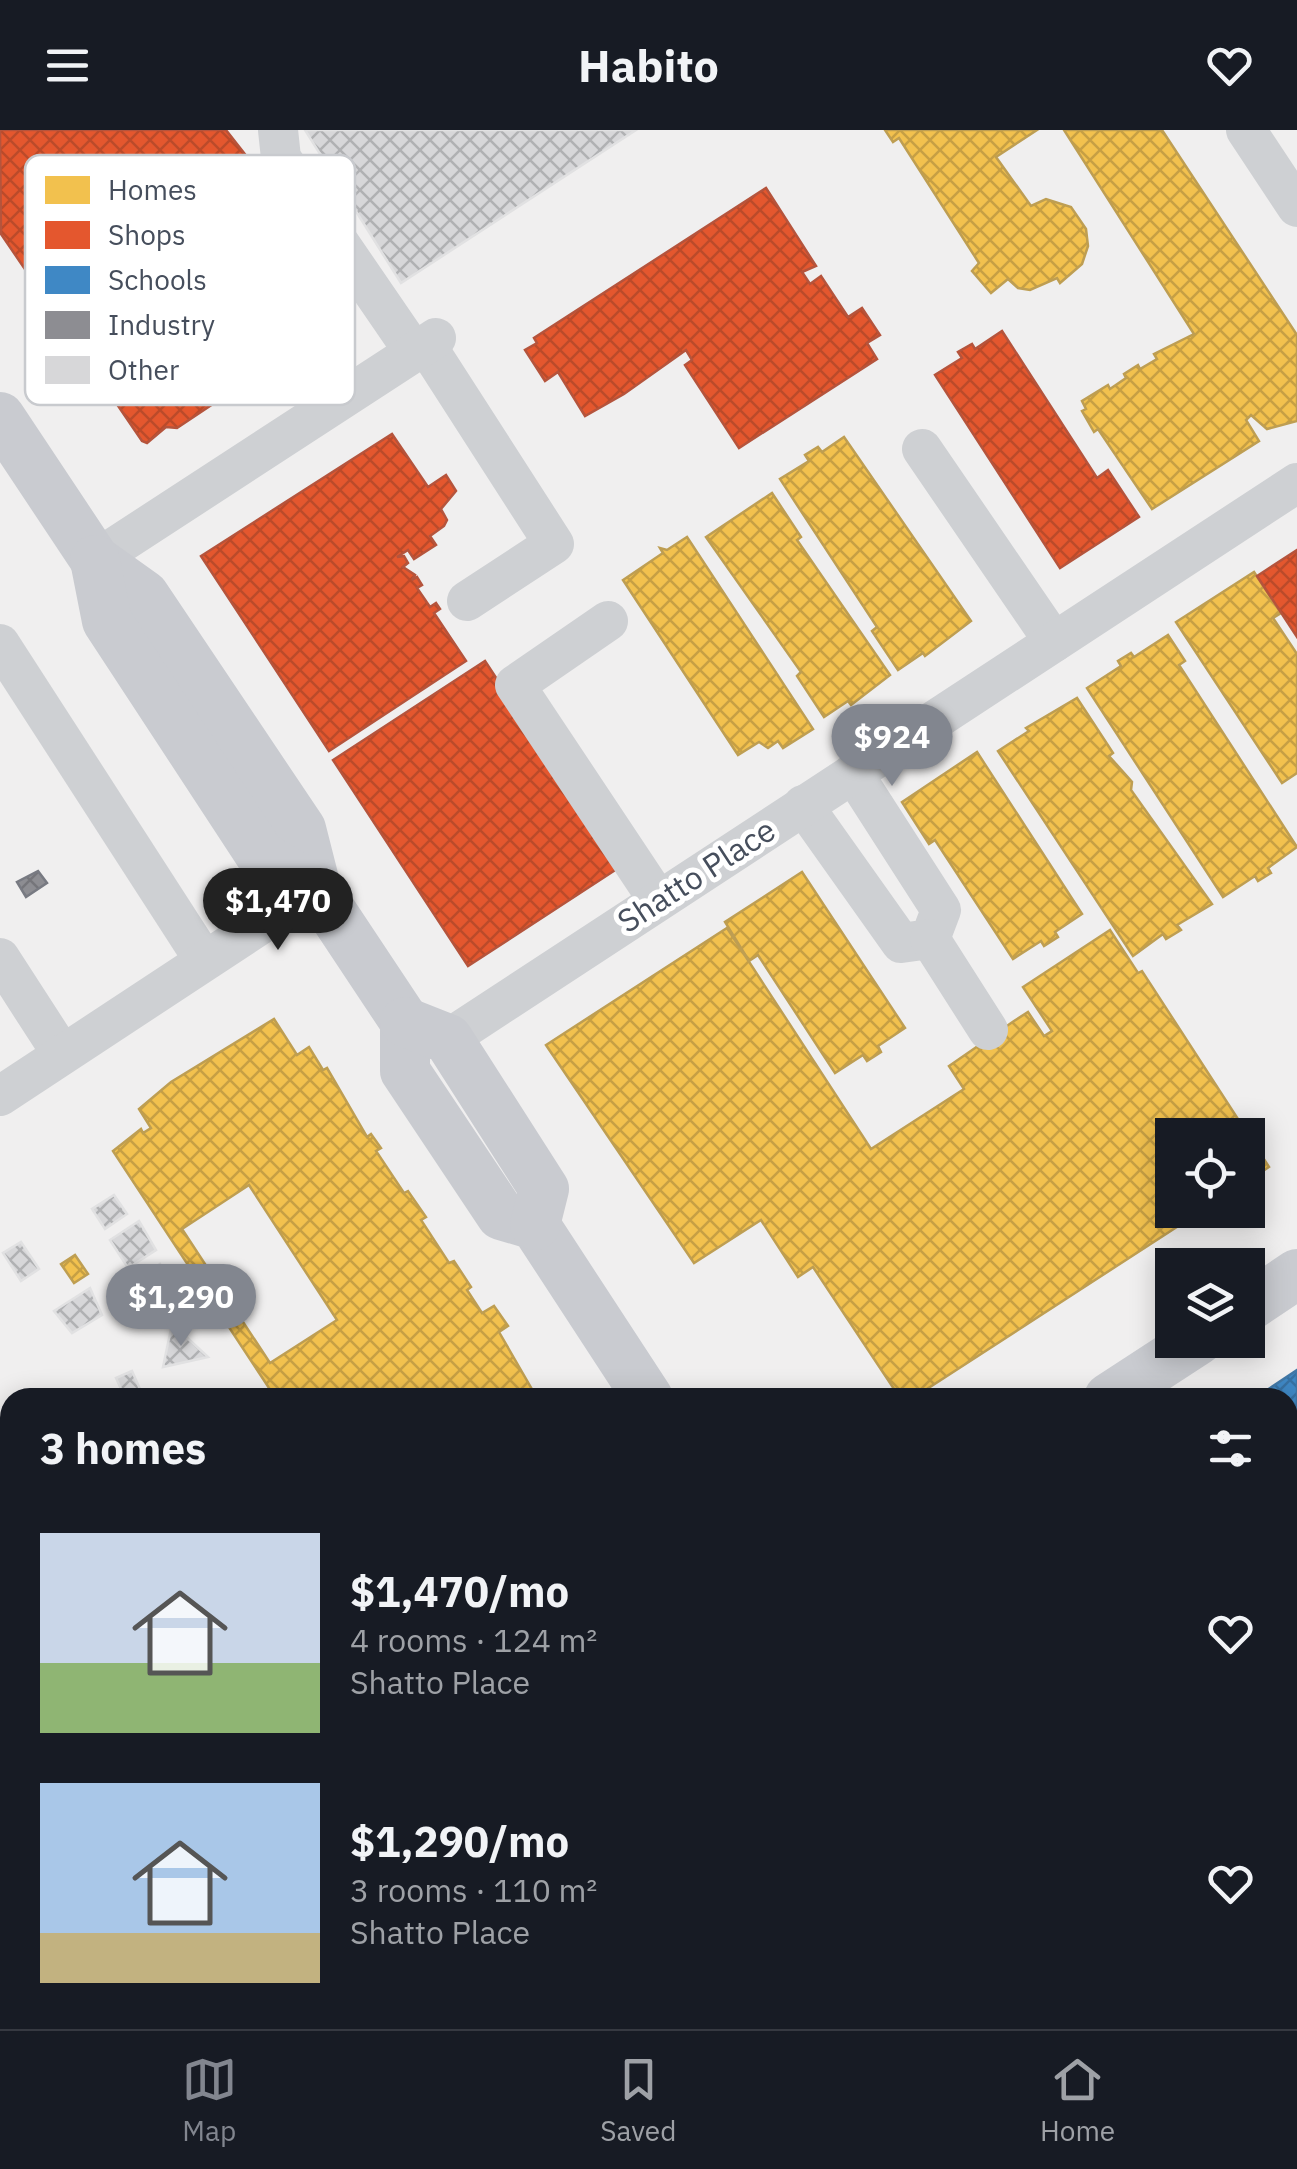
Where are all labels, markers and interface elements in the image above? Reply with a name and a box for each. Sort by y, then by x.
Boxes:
text: Habito [578,36,719,94]
icon: menu [40,38,95,93]
icon: heart [1202,38,1257,93]
legend [25,155,355,405]
text: Homes [108,171,197,208]
text: Shops [108,216,186,253]
text: Schools [108,261,207,298]
text: Industry [108,306,215,343]
text: Other [108,351,179,388]
pin: $924 [833,704,951,789]
text: $924 [854,715,930,757]
street label: Shatto Place [609,808,783,942]
pin: $1,470 [197,868,359,953]
text: $1,470 [225,879,331,921]
map controls [1155,1118,1265,1358]
button: locate [1155,1118,1265,1228]
button: layers [1155,1248,1265,1358]
pin: $1,290 [100,1264,262,1349]
text: $1,290 [128,1275,234,1317]
text: 3 homes [40,1421,206,1476]
icon: filters [1203,1421,1258,1476]
text: $1,470/mo [350,1564,569,1619]
icon: home [120,1573,240,1693]
icon: heart [1203,1606,1258,1661]
text: 4 rooms · 124 m² [350,1619,597,1661]
text: Shatto Place [350,1661,530,1703]
text: $1,290/mo [350,1814,569,1869]
icon: home [120,1823,240,1943]
icon: heart [1203,1856,1258,1911]
text: 3 rooms · 110 m² [350,1869,597,1911]
text: Shatto Place [350,1911,530,1953]
tab: Map [182,2052,237,2149]
tab: Saved [600,2052,676,2149]
tab: Home [1040,2052,1115,2149]

